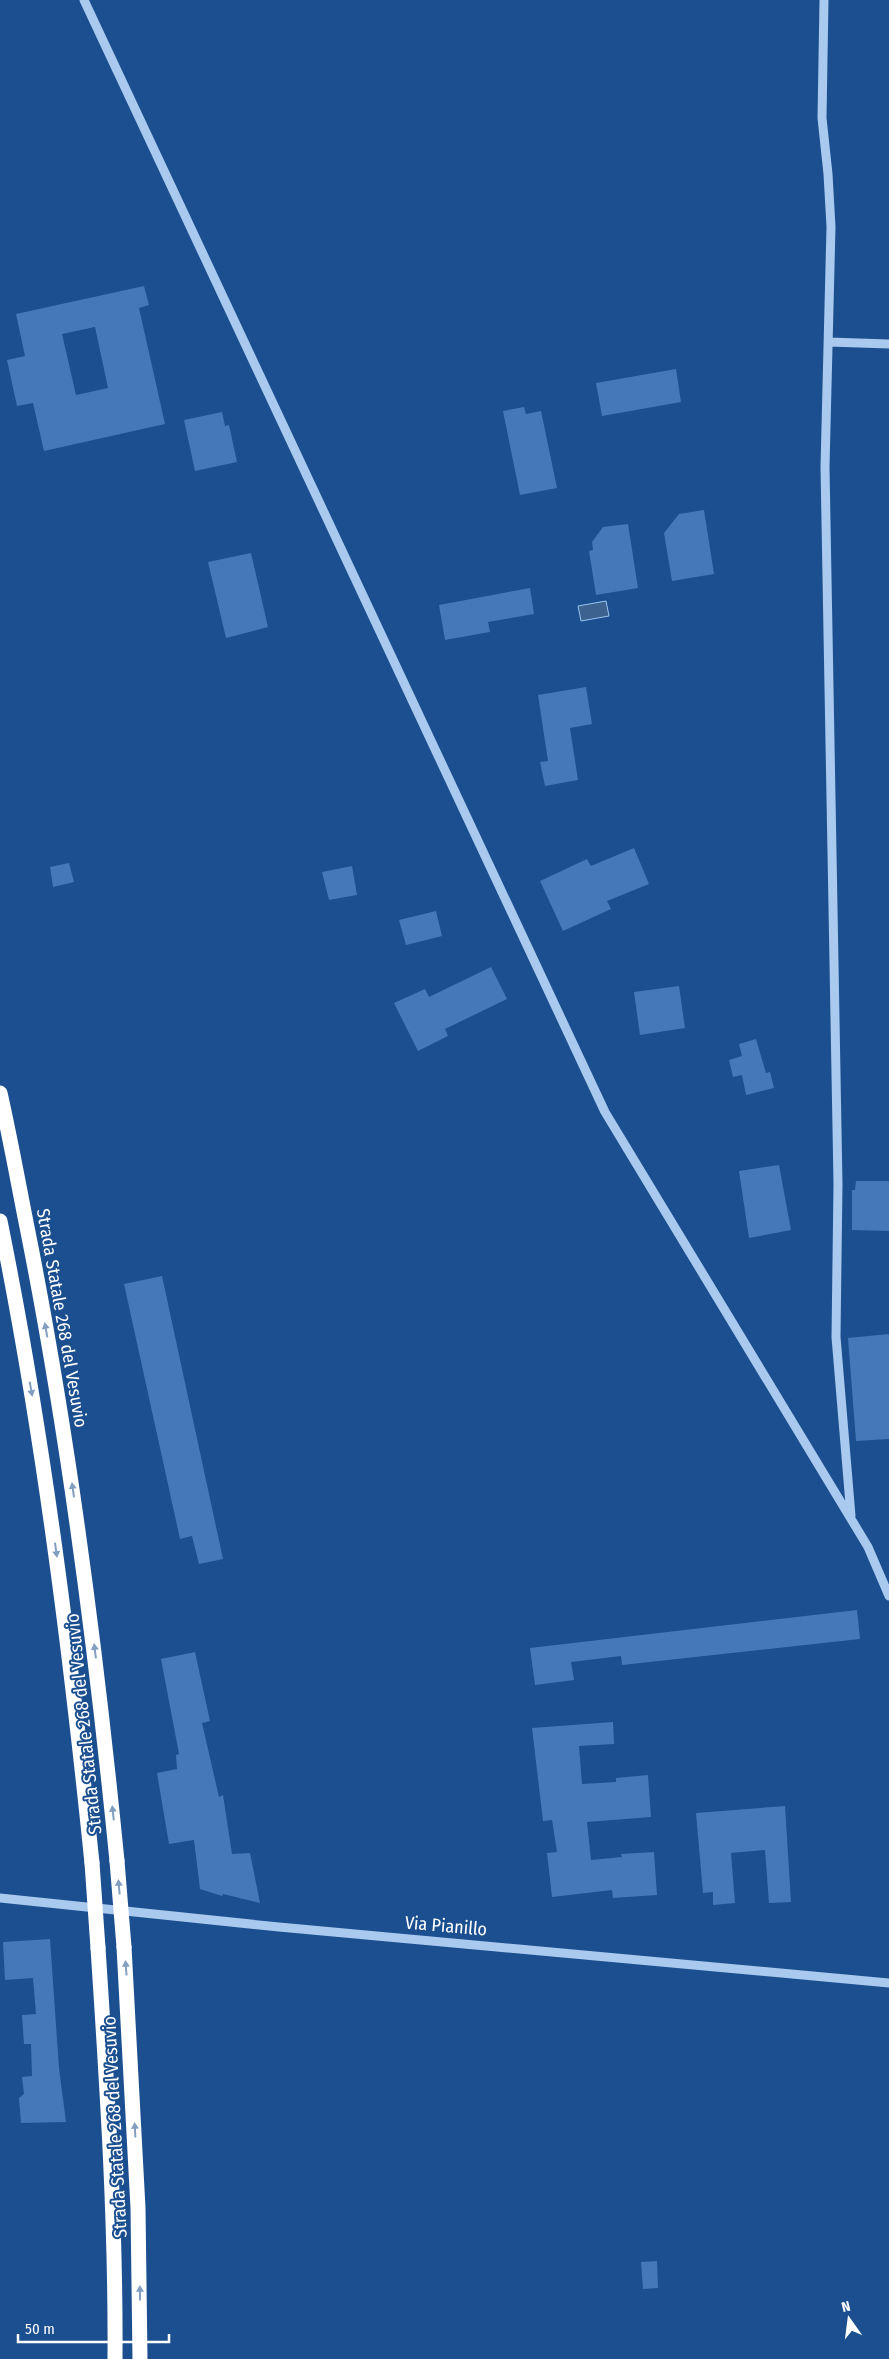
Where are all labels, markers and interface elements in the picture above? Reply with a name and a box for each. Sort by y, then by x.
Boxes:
street label: Strada Statale 268 del Vesuvio [32,1207,92,1429]
one-way arrow [42,1322,50,1338]
one-way arrow [28,1382,36,1398]
one-way arrow [69,1482,77,1498]
one-way arrow [52,1542,60,1558]
street label: Strada Statale 268 del Vesuvio [61,1612,107,1836]
one-way arrow [91,1643,99,1659]
one-way arrow [108,1805,116,1821]
one-way arrow [115,1879,123,1895]
street label: Via Pianillo [404,1911,488,1941]
one-way arrow [121,1960,129,1976]
street label: Strada Statale 268 del Vesuvio [98,2016,132,2238]
one-way arrow [131,2122,139,2138]
one-way arrow [136,2285,144,2301]
north arrow [824,2294,874,2344]
text: N [840,2298,852,2316]
scale bar [18,2312,169,2344]
text: 50 m [25,2320,55,2338]

